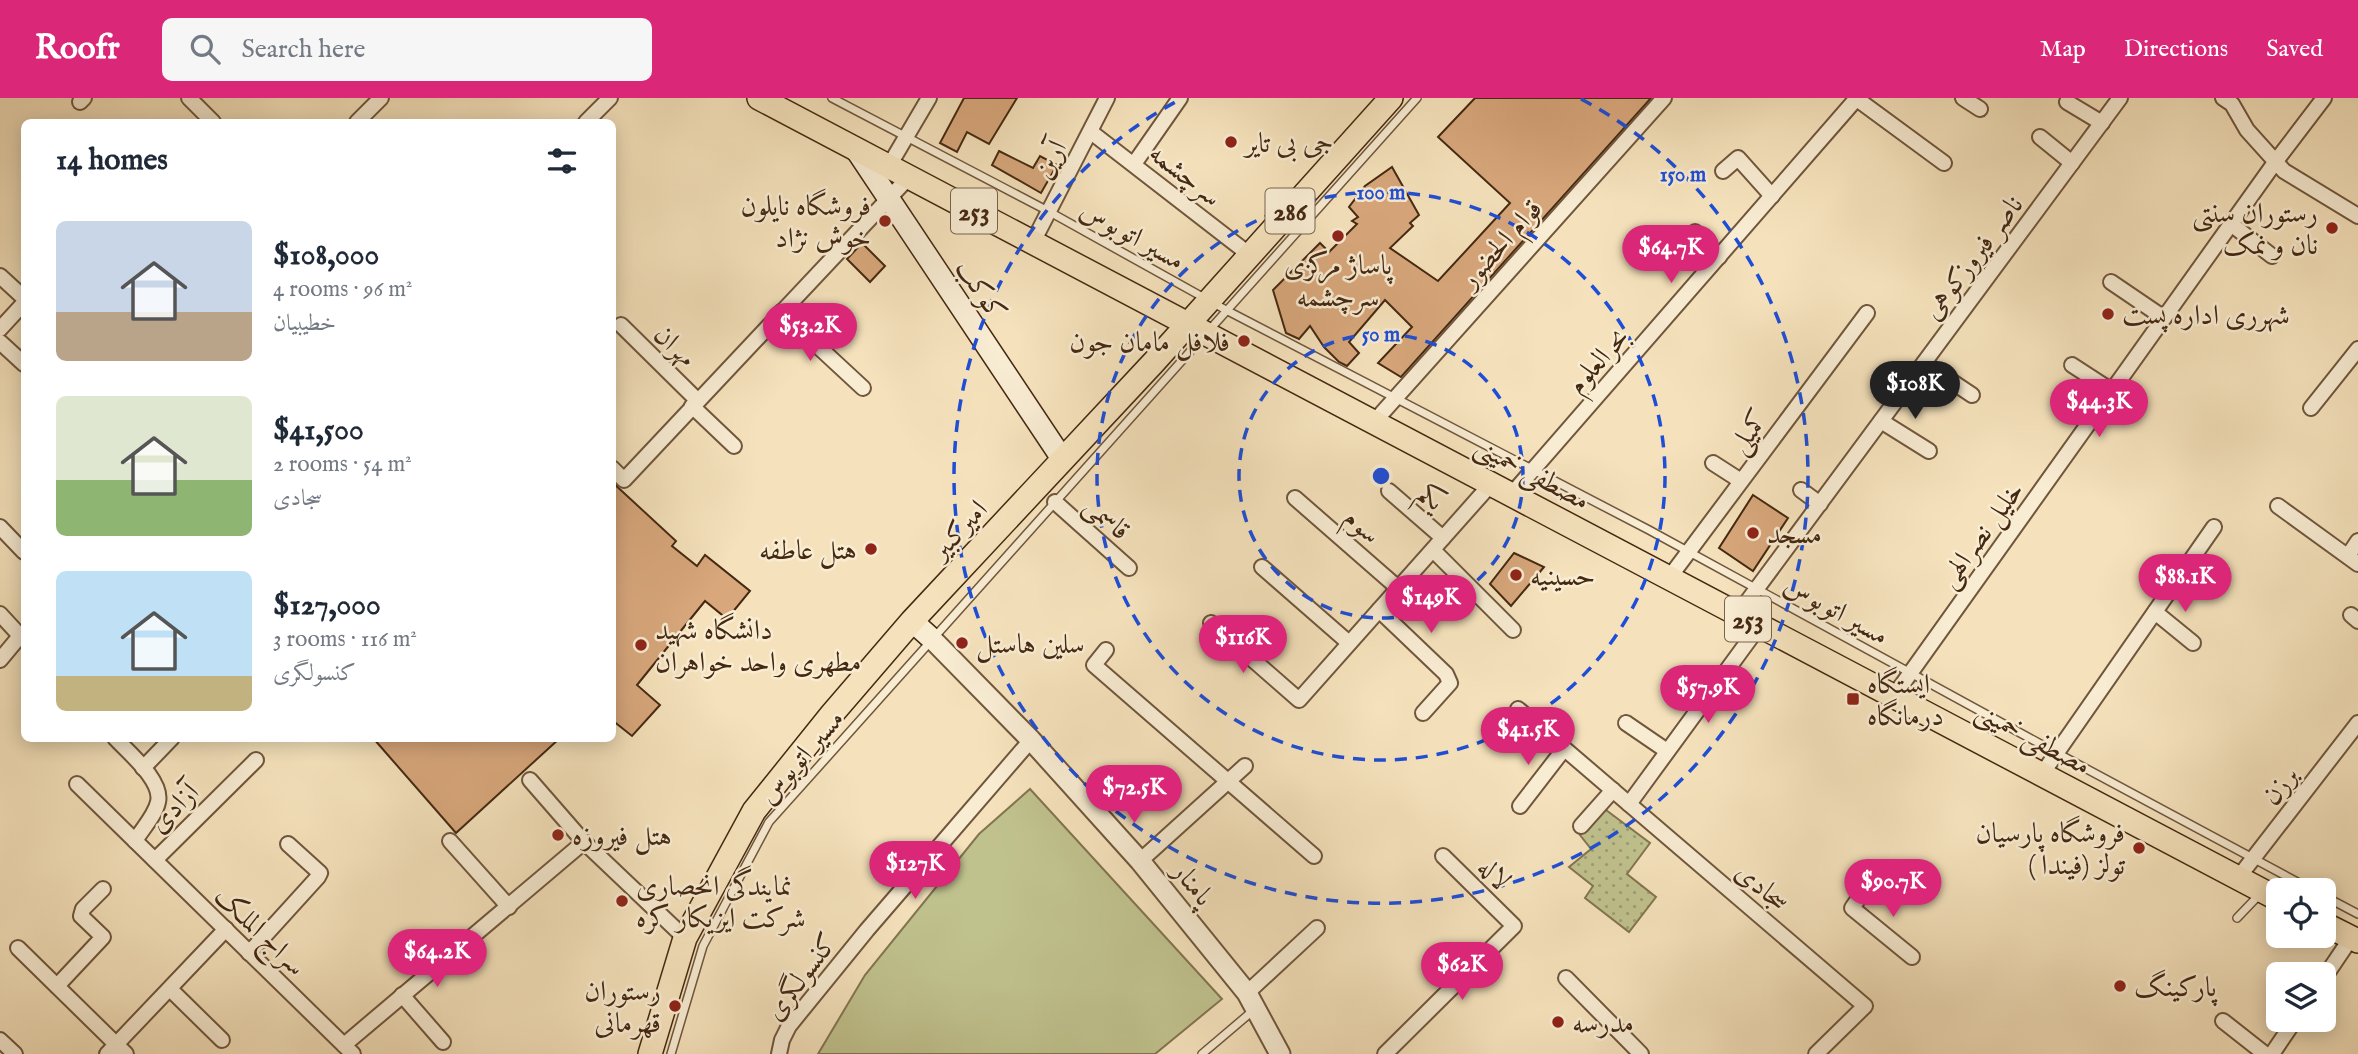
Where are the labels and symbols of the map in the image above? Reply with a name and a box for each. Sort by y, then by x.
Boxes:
place label: جی بی تایر [1242,127,1333,162]
street label: آرین [1026,132,1077,186]
marker: جی بی تایر [1223,134,1239,150]
street label: سرچشمه [1141,137,1228,215]
text: 150 m [1660,162,1707,189]
text: 100 m [1356,180,1406,207]
place label: فروشگاه نایلون خوش نژاد [740,188,871,257]
road number: 253 [951,188,997,234]
road number: 286 [1266,188,1314,234]
street label: ناصر فیروزکوهی [1916,189,2032,328]
street label: مسیر اتوبوس [1073,193,1190,279]
street label: قوام الحضور [1451,193,1555,302]
place label: رستوران سنتی نان و نمک [2192,197,2318,264]
marker: فروشگاه نایلون خوش نژاد [877,213,893,229]
marker: رستوران سنتی نان و نمک [2324,220,2340,236]
pin: $64.7K [1614,226,1728,285]
marker: پاساژ مرکزی سرچشمه [1330,228,1346,244]
place label: پاساژ مرکزی سرچشمه [1284,249,1394,316]
street label: کوکب [947,253,1013,328]
place label: شهرری اداره پست [2122,299,2290,334]
pin: $53.2K [753,303,867,363]
marker: شهرری اداره پست [2100,306,2116,322]
street label: مهران [645,318,703,376]
street label: بحرالعلوم [1560,321,1641,406]
text: 50 m [1362,322,1401,349]
place label: فلافل مامان جون [1069,326,1230,361]
marker: فلافل مامان جون [1236,333,1252,349]
pin: $108K [1866,362,1964,421]
pin: $44.3K [2042,380,2156,439]
street label: کمیلی [1722,403,1779,462]
street label: مصطفی خمینی [1468,429,1595,520]
centre of rings [1369,464,1393,488]
street label: خلیل نصرالهی [1931,475,2033,596]
street label: یکم [1405,477,1452,526]
street label: قاسمی [1076,489,1137,549]
street label: امیرکبیر [921,494,996,570]
street label: سوم [1332,501,1387,556]
place label: مسجد [1767,518,1822,553]
marker: مسجد [1745,525,1761,541]
place label: هتل عاطفه [759,534,857,569]
marker: هتل عاطفه [863,541,879,557]
pin: $88.1K [2128,554,2242,614]
place label: حسینیه [1530,560,1595,595]
marker: حسینیه [1508,567,1524,583]
street label: مسیر اتوبوس [1777,568,1894,654]
pin: $149K [1382,575,1480,635]
road number: 253 [1725,597,1771,642]
place label: دانشگاه شهید مطهری واحد خواهران [655,612,861,681]
pin: $116K [1194,616,1292,675]
place label: سلین هاستل [976,628,1085,663]
marker: سلین هاستل [954,635,970,651]
marker: دانشگاه شهید مطهری واحد خواهران [633,637,649,653]
pin: $57.9K [1651,666,1765,725]
place label: ایستگاه درمانگاه [1867,666,1944,735]
marker: ایستگاه درمانگاه [1845,691,1861,707]
street label: مصطفی خمینی [1969,694,2096,785]
street label: مسیر اتوبوس [751,703,853,812]
pin: $41.5K [1471,708,1585,767]
street label: برزن [2255,760,2307,813]
pin: $72.5K [1077,766,1191,825]
street label: آزادی [141,773,209,841]
place label: فروشگاه پارسیان تولز (فیندا ) [1975,815,2126,884]
place label: هتل فیروزه [572,820,672,855]
marker: هتل فیروزه [550,827,566,843]
marker: فروشگاه پارسیان تولز (فیندا ) [2131,840,2147,856]
pin: $127K [866,842,964,901]
street label: لاله [1469,851,1517,899]
street label: پامنار [1161,853,1222,916]
street label: سجادی [1727,855,1796,921]
pin: $90.7K [1836,860,1950,919]
place label: نمایندگی انحصاری شرکت ایزیکار کره [636,865,806,937]
street label: سراج الملک [202,880,313,988]
marker: نمایندگی انحصاری شرکت ایزیکار کره [614,893,630,909]
street label: کنسولگری [757,926,846,1028]
pin: $64.2K [380,930,494,989]
pin: $62K [1421,942,1503,1002]
place label: پارکینگ [2134,969,2218,1007]
place label: رستوران قهرمانی [584,975,661,1042]
marker: پارکینگ [2112,978,2128,994]
marker: رستوران قهرمانی [667,998,683,1014]
place label: مدرسه [1572,1007,1634,1042]
marker: مدرسه [1550,1014,1566,1030]

